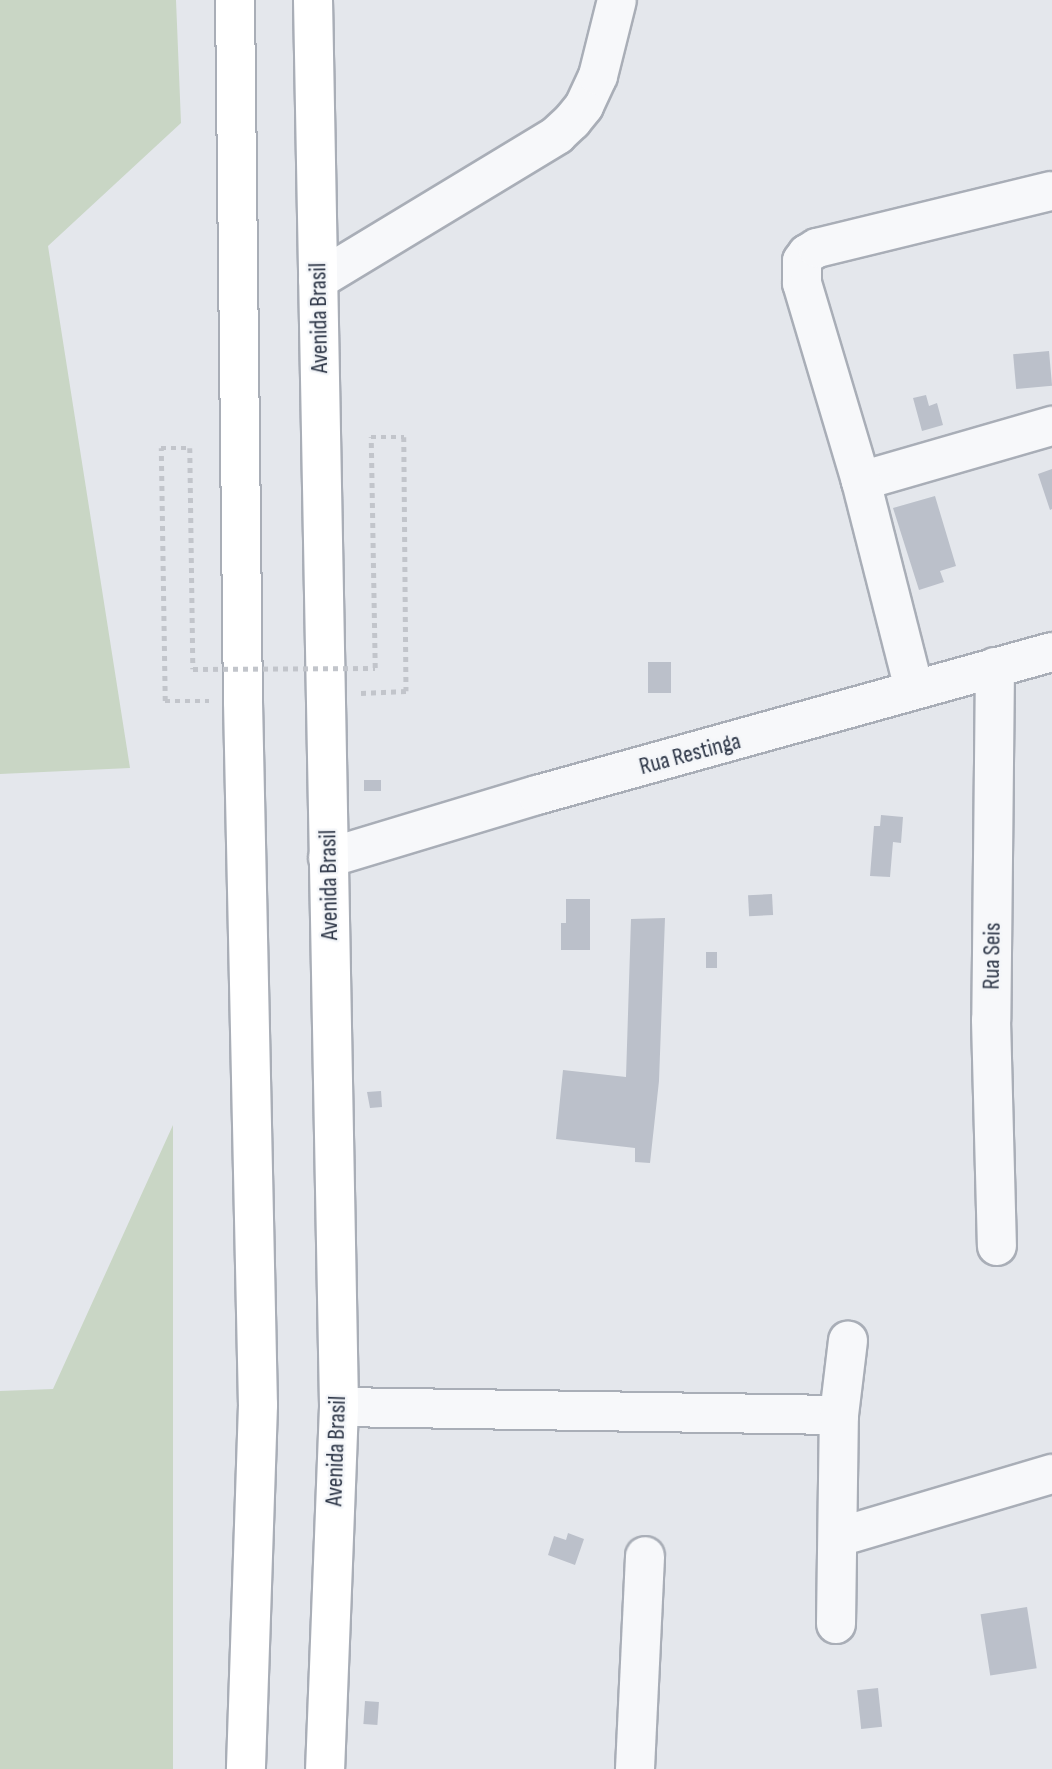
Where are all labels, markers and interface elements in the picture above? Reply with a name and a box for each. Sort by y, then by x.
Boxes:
street label: Avenida Brasil [304,263,334,373]
street label: Rua Restinga [636,727,744,781]
street label: Avenida Brasil [314,830,344,940]
street label: Rua Seis [977,922,1007,990]
street label: Avenida Brasil [320,1395,352,1507]

